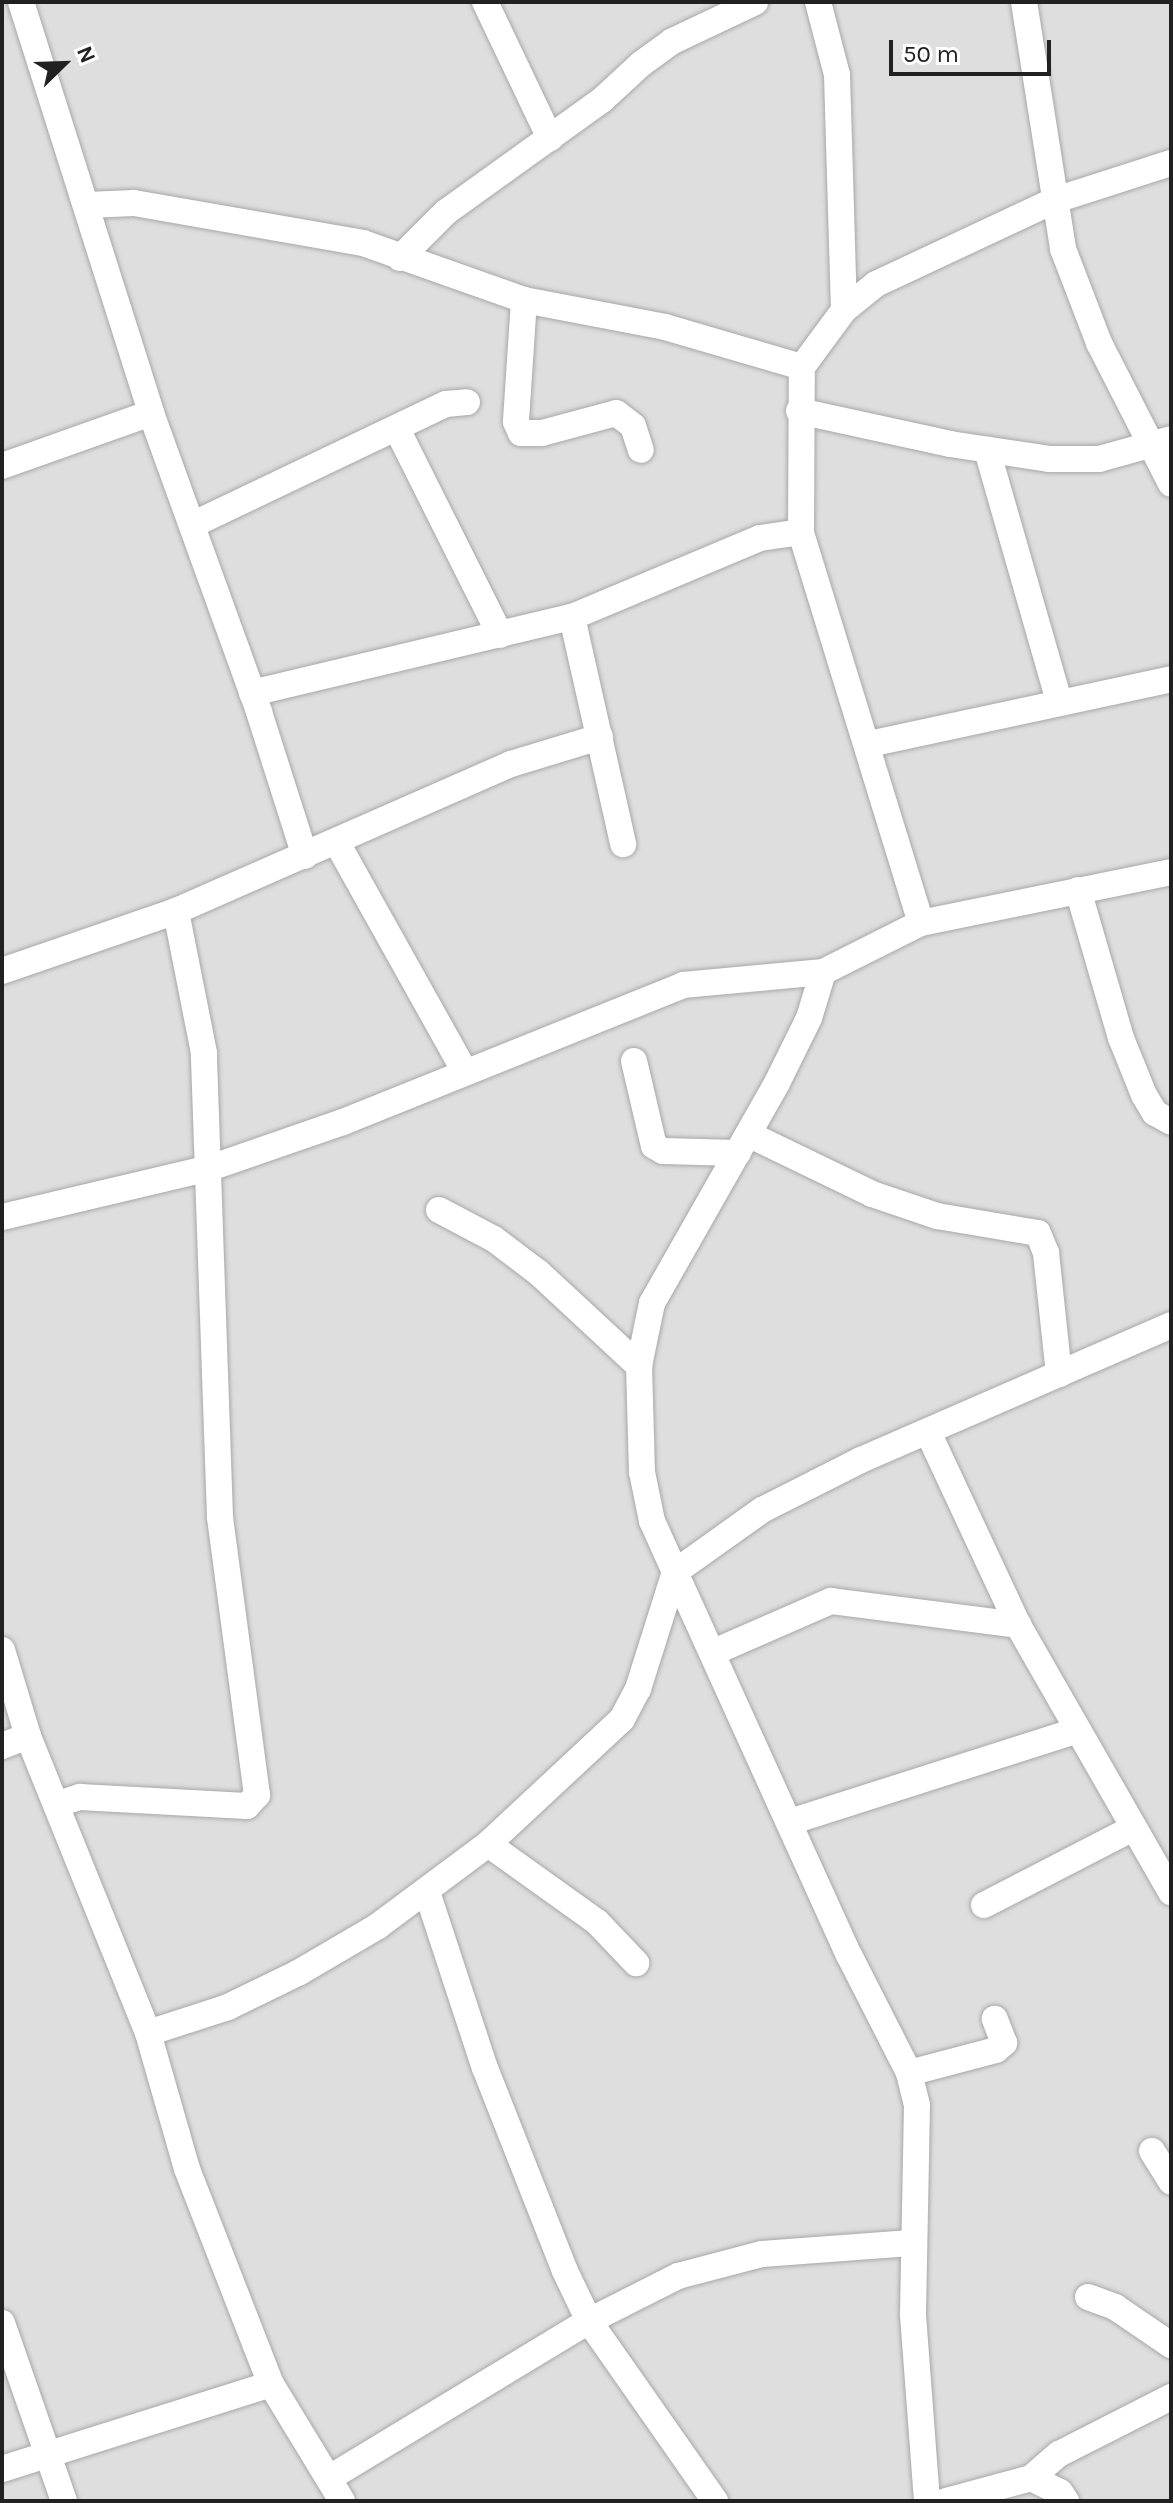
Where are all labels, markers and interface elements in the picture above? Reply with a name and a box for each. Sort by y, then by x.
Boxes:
north arrow [24,24,104,104]
scale bar [893,24,1055,74]
text: 50 m [903,40,959,68]
text: N [71,42,101,67]

